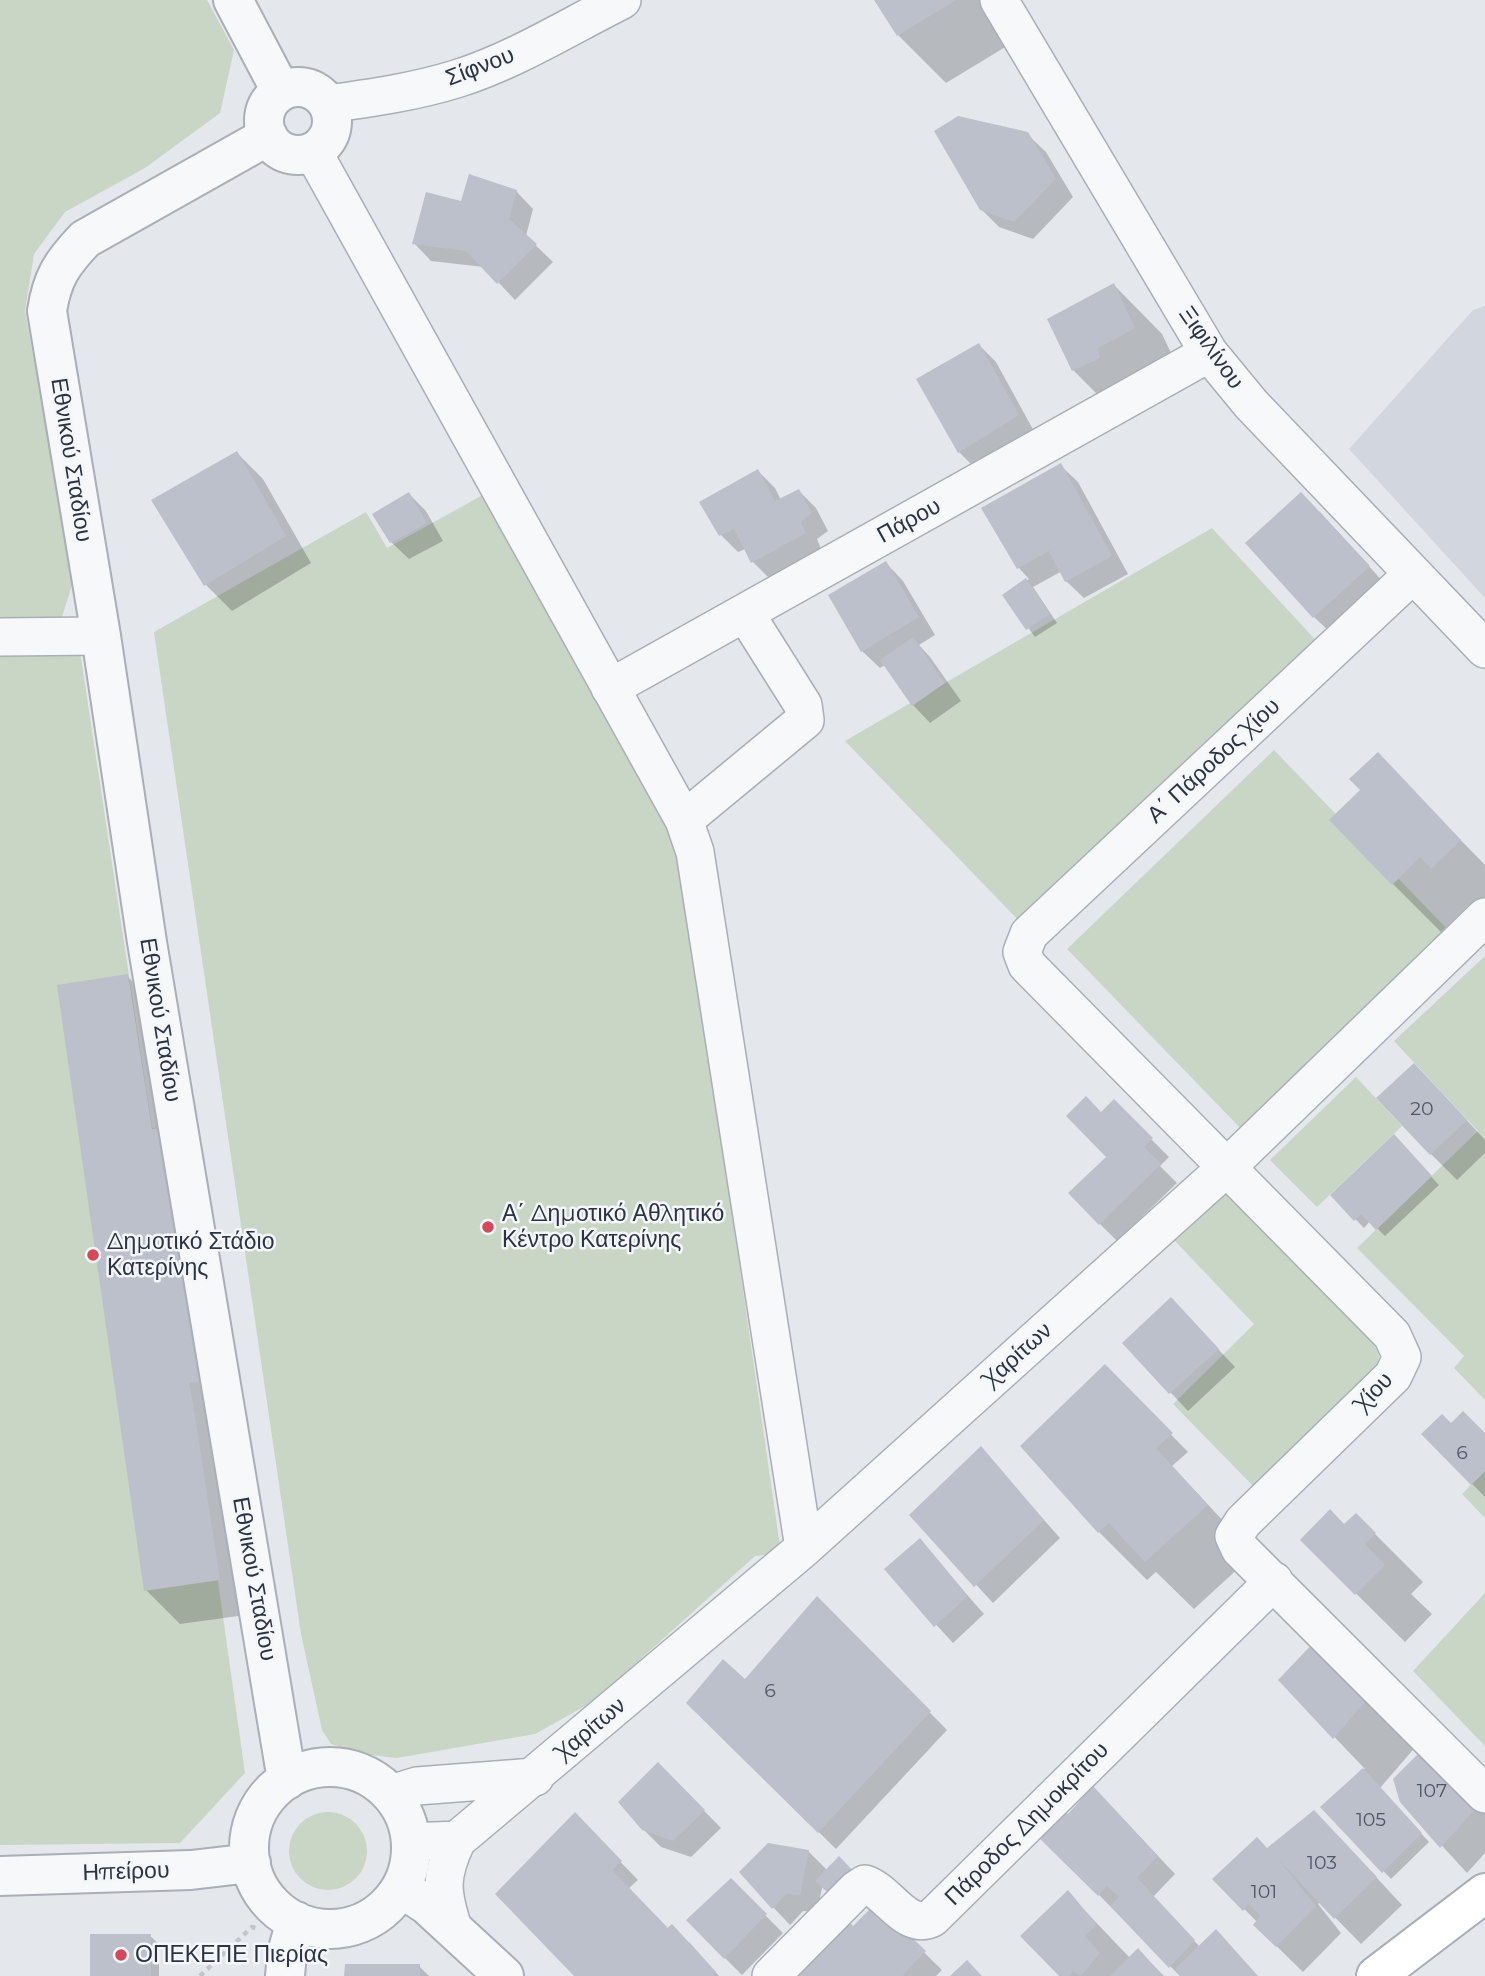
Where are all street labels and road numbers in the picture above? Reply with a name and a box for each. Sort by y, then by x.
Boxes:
street label: Σίφνου [442,41,518,93]
street label: Ξιφιλίνου [1173,301,1249,395]
street label: Εθνικού Σταδίου [44,376,98,544]
street label: Πάρου [872,492,946,550]
street label: Α΄ Πάροδος Χίου [1142,693,1286,829]
street label: Εθνικού Σταδίου [133,936,187,1104]
street label: Χαρίτων [978,1317,1058,1393]
street label: Χίου [1349,1367,1399,1417]
street label: Εθνικού Σταδίου [226,1495,282,1663]
street label: Χαρίτων [550,1692,632,1766]
street label: Πάροδος Δημοκρίτου [939,1736,1115,1912]
street label: Ηπείρου [82,1857,170,1887]

